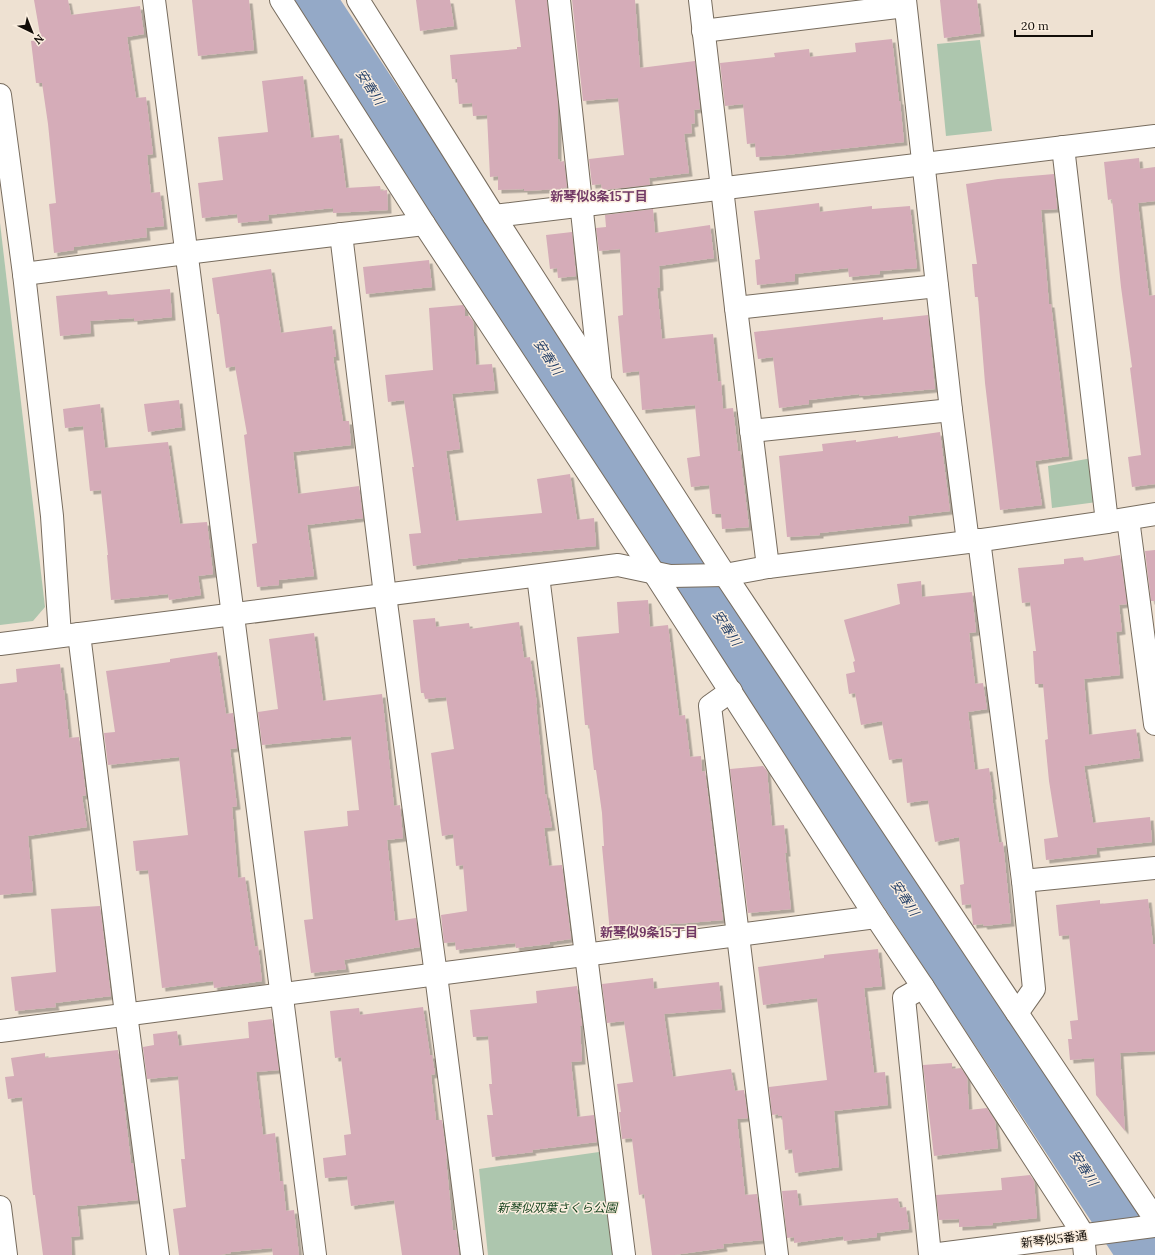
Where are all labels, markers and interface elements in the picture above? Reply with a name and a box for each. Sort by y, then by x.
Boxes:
north arrow [12,12,52,52]
scale bar [1015,12,1092,38]
text: 20 m [1021,18,1049,33]
text: N [31,31,47,48]
water label: 安春川 [352,66,389,110]
district label: 新琴似8条15丁目 [550,188,648,205]
water label: 安春川 [530,336,567,380]
water label: 安春川 [709,607,746,651]
water label: 安春川 [887,877,924,921]
district label: 新琴似9条15丁目 [600,924,698,941]
water label: 安春川 [1066,1147,1103,1191]
park label: 新琴似双葉さくら公園 [497,1200,619,1215]
street label: 新琴似5番通 [1020,1228,1088,1250]

